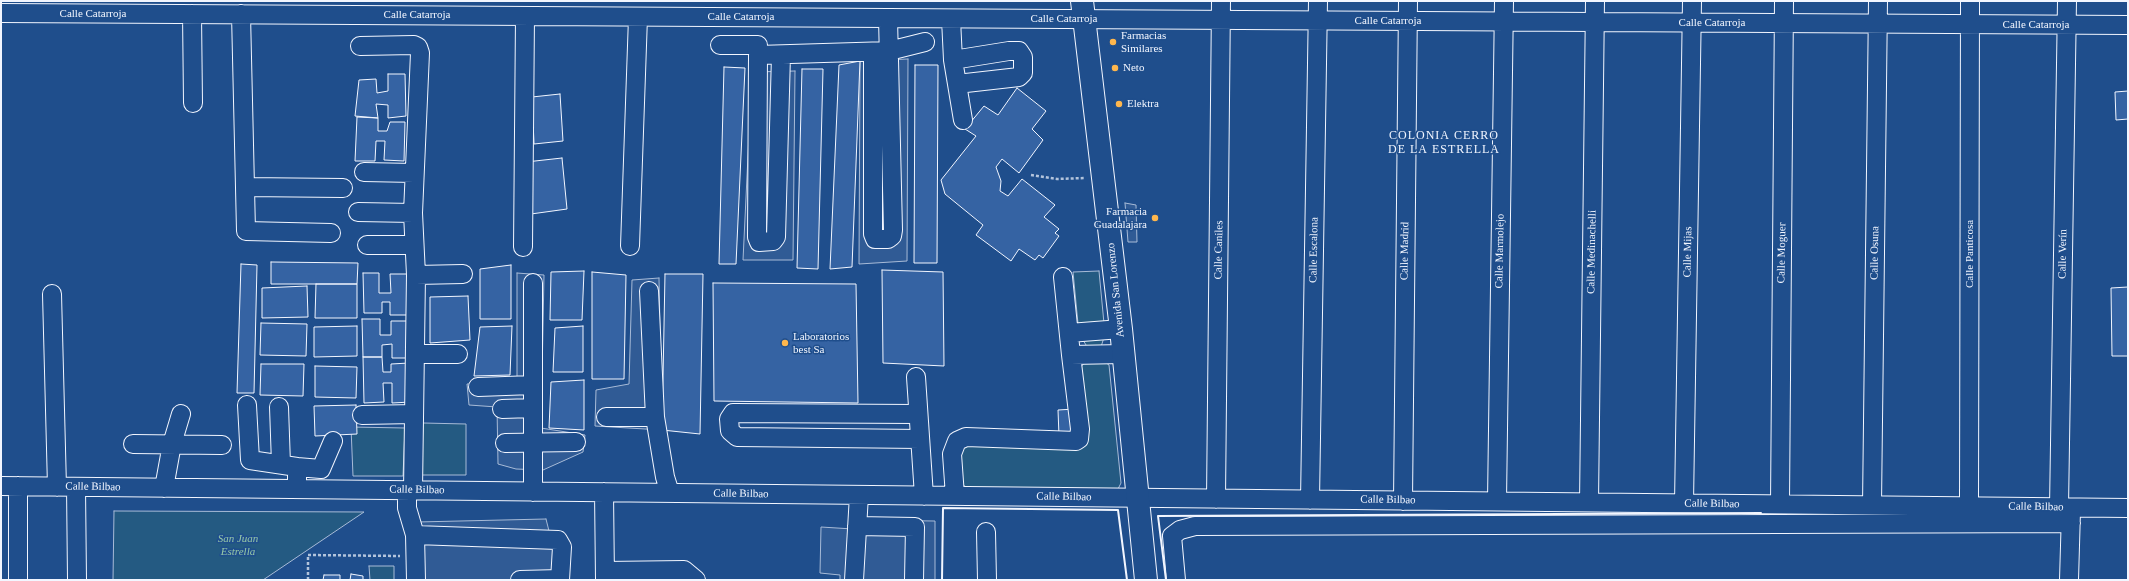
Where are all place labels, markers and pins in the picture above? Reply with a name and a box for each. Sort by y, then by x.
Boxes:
place label: Farmacias Similares [1121,29,1166,55]
marker: Farmacias Similares [1108,37,1118,47]
place label: Neto [1123,61,1144,75]
marker: Neto [1110,63,1120,73]
place label: Elektra [1127,97,1159,111]
marker: Elektra [1114,99,1124,109]
place label: Farmacia Guadalajara [1094,205,1147,231]
marker: Farmacia Guadalajara [1150,213,1160,223]
place label: Laboratorios best Sa [793,330,849,356]
marker: Laboratorios best Sa [780,338,790,348]

